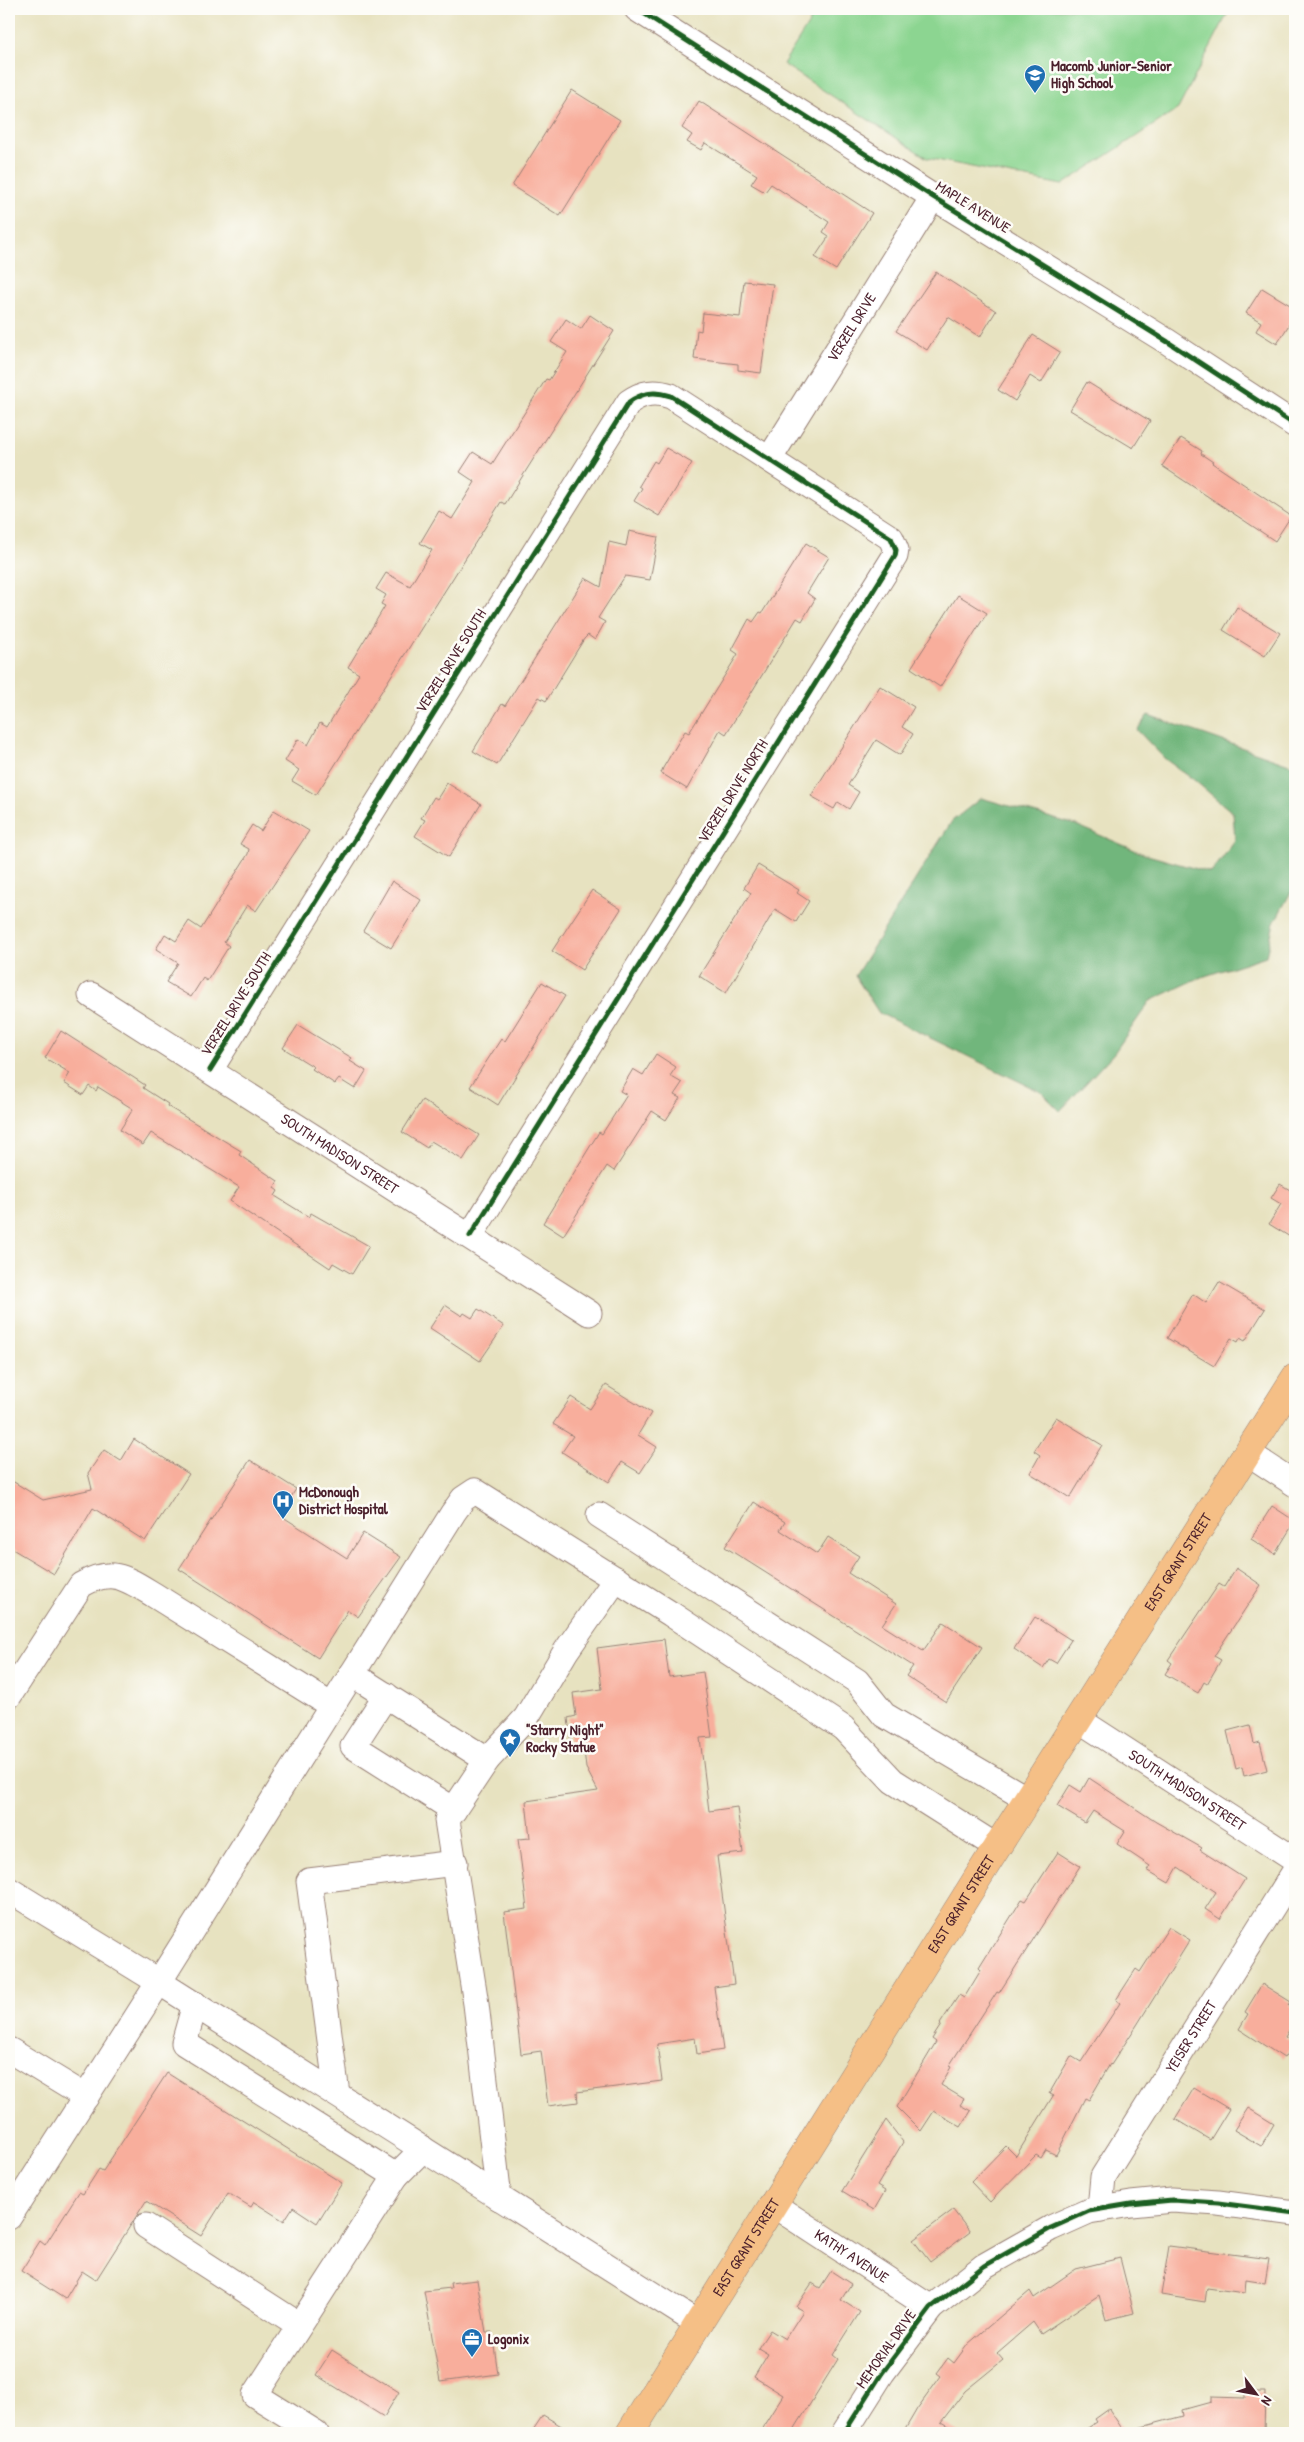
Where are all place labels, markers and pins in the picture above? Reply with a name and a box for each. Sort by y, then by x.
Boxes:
place label: Macomb Junior-Senior High School [1051,55,1172,94]
school or university icon: Macomb Junior-Senior High School [1023,63,1047,94]
place label: McDonough District Hospital [299,1481,389,1520]
hospital icon: McDonough District Hospital [271,1489,295,1520]
place label: "Starry Night" Rocky Statue [526,1719,604,1758]
place icon: "Starry Night" Rocky Statue [498,1727,522,1758]
office icon: Logonix [460,2327,484,2358]
place label: Logonix [488,2328,529,2350]

